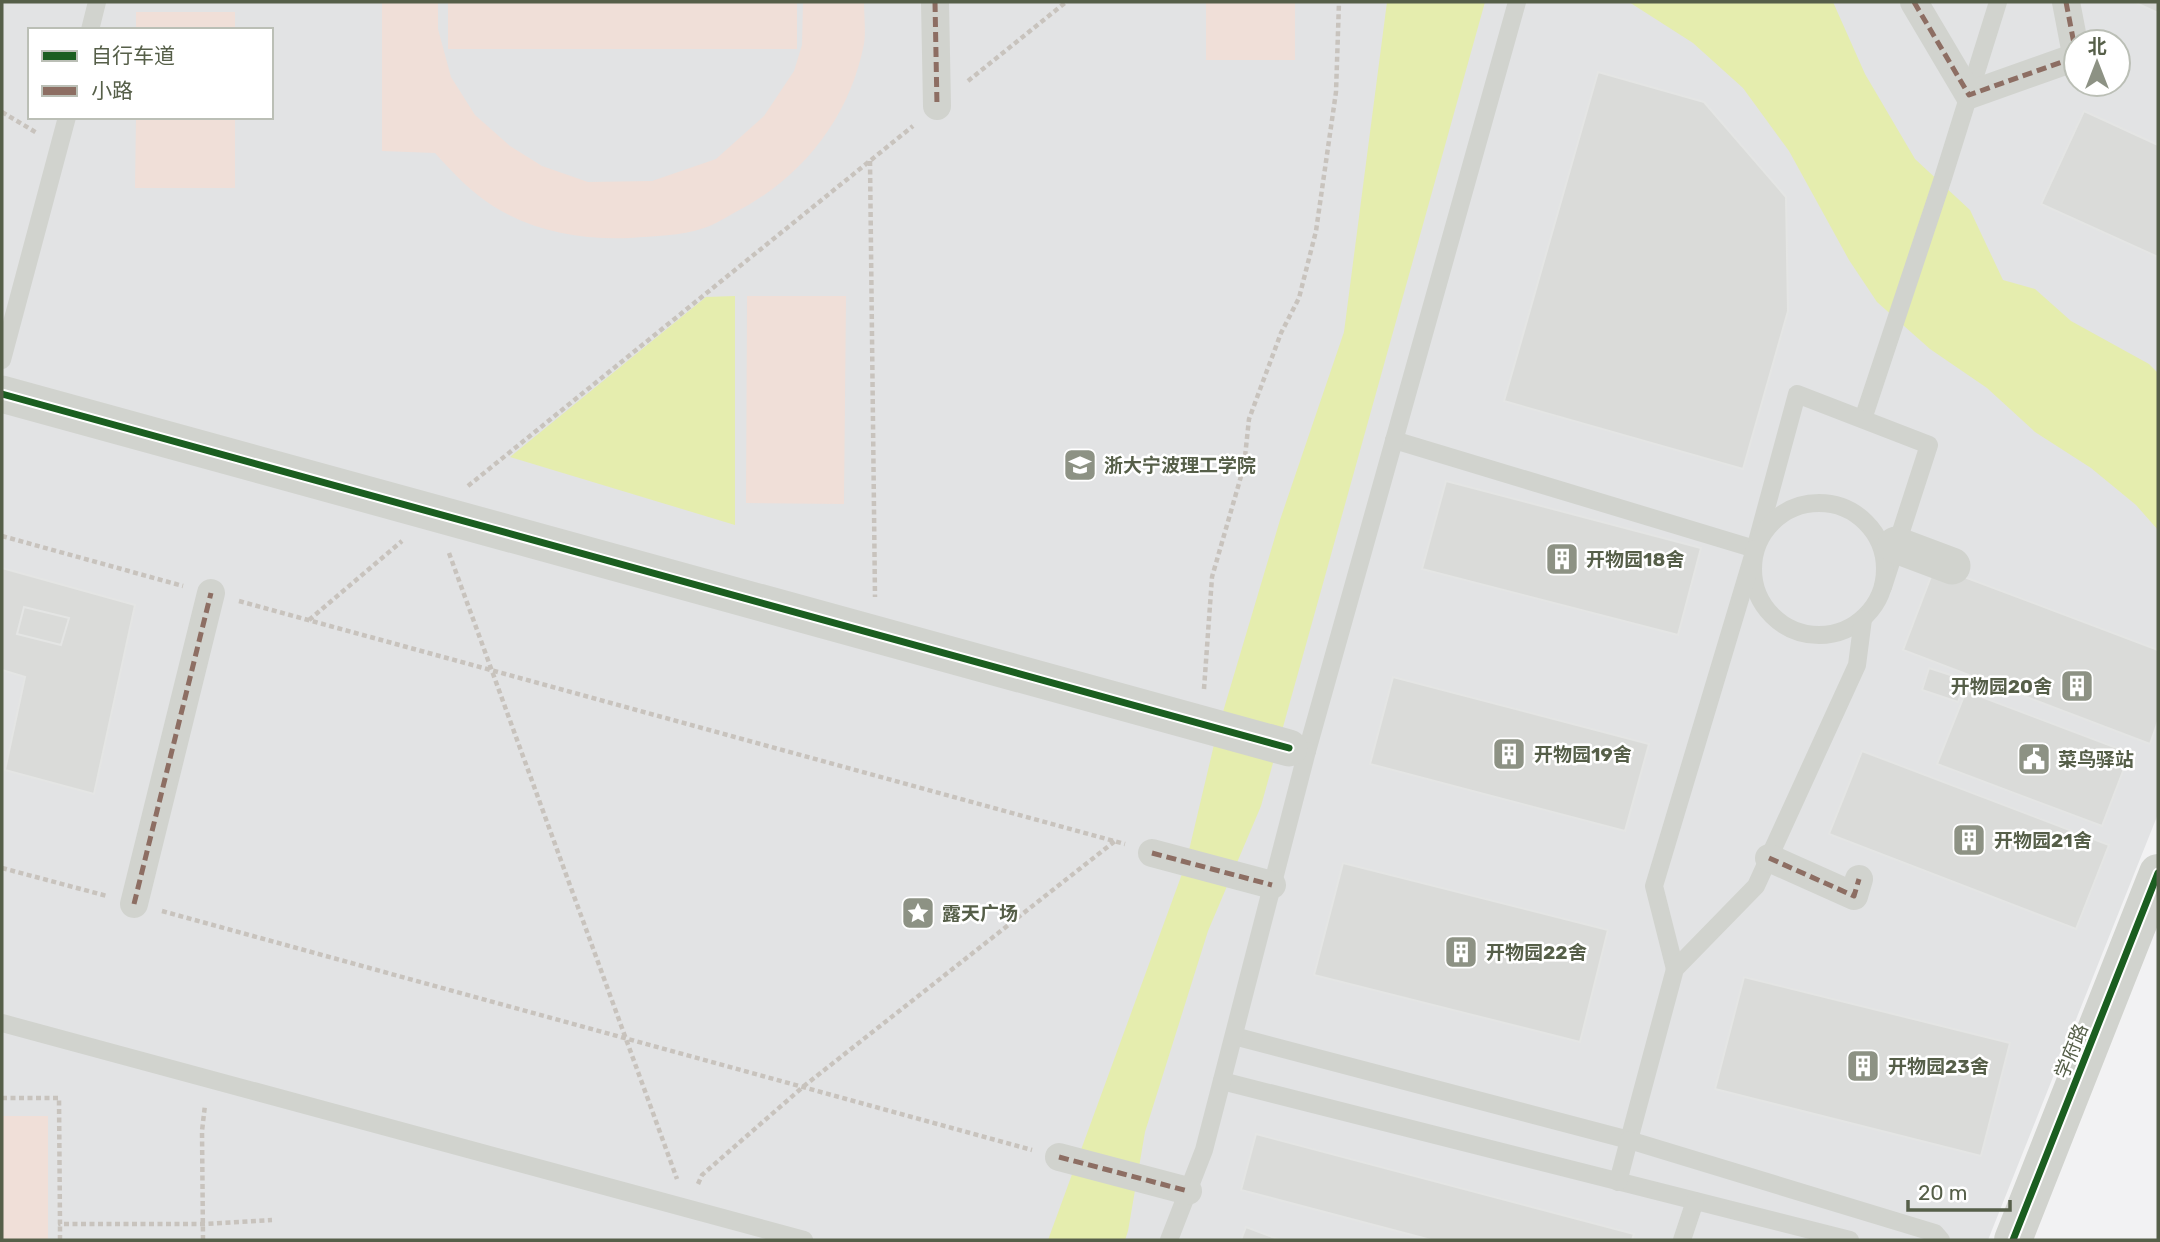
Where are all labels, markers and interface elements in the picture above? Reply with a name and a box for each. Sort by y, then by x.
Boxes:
legend [28,28,273,119]
north arrow [2062,28,2132,98]
text: 北 [2087,35,2107,58]
text: 自行车道 [91,43,175,68]
text: 小路 [91,78,133,103]
school or university icon: 浙大宁波理工学院 [1061,446,1099,484]
place label: 浙大宁波理工学院 [1104,454,1256,477]
building icon: 开物园18舍 [1543,540,1581,578]
place label: 开物园18舍 [1586,548,1684,571]
building icon: 开物园20舍 [2058,667,2096,705]
place label: 开物园20舍 [1951,675,2052,698]
building icon: 开物园19舍 [1490,735,1528,773]
public building icon: 菜鸟驿站 [2015,740,2053,778]
place label: 开物园19舍 [1534,743,1632,766]
place label: 菜鸟驿站 [2058,748,2134,771]
building icon: 开物园21舍 [1950,821,1988,859]
place label: 开物园21舍 [1994,829,2092,852]
place icon: 露天广场 [899,894,937,932]
place label: 露天广场 [942,902,1018,925]
building icon: 开物园22舍 [1442,933,1480,971]
place label: 开物园22舍 [1486,941,1587,964]
street label: 学府路 [2050,1020,2093,1082]
building icon: 开物园23舍 [1844,1047,1882,1085]
place label: 开物园23舍 [1888,1055,1989,1078]
scale bar [1908,1168,2010,1212]
text: 20 m [1918,1180,1967,1205]

